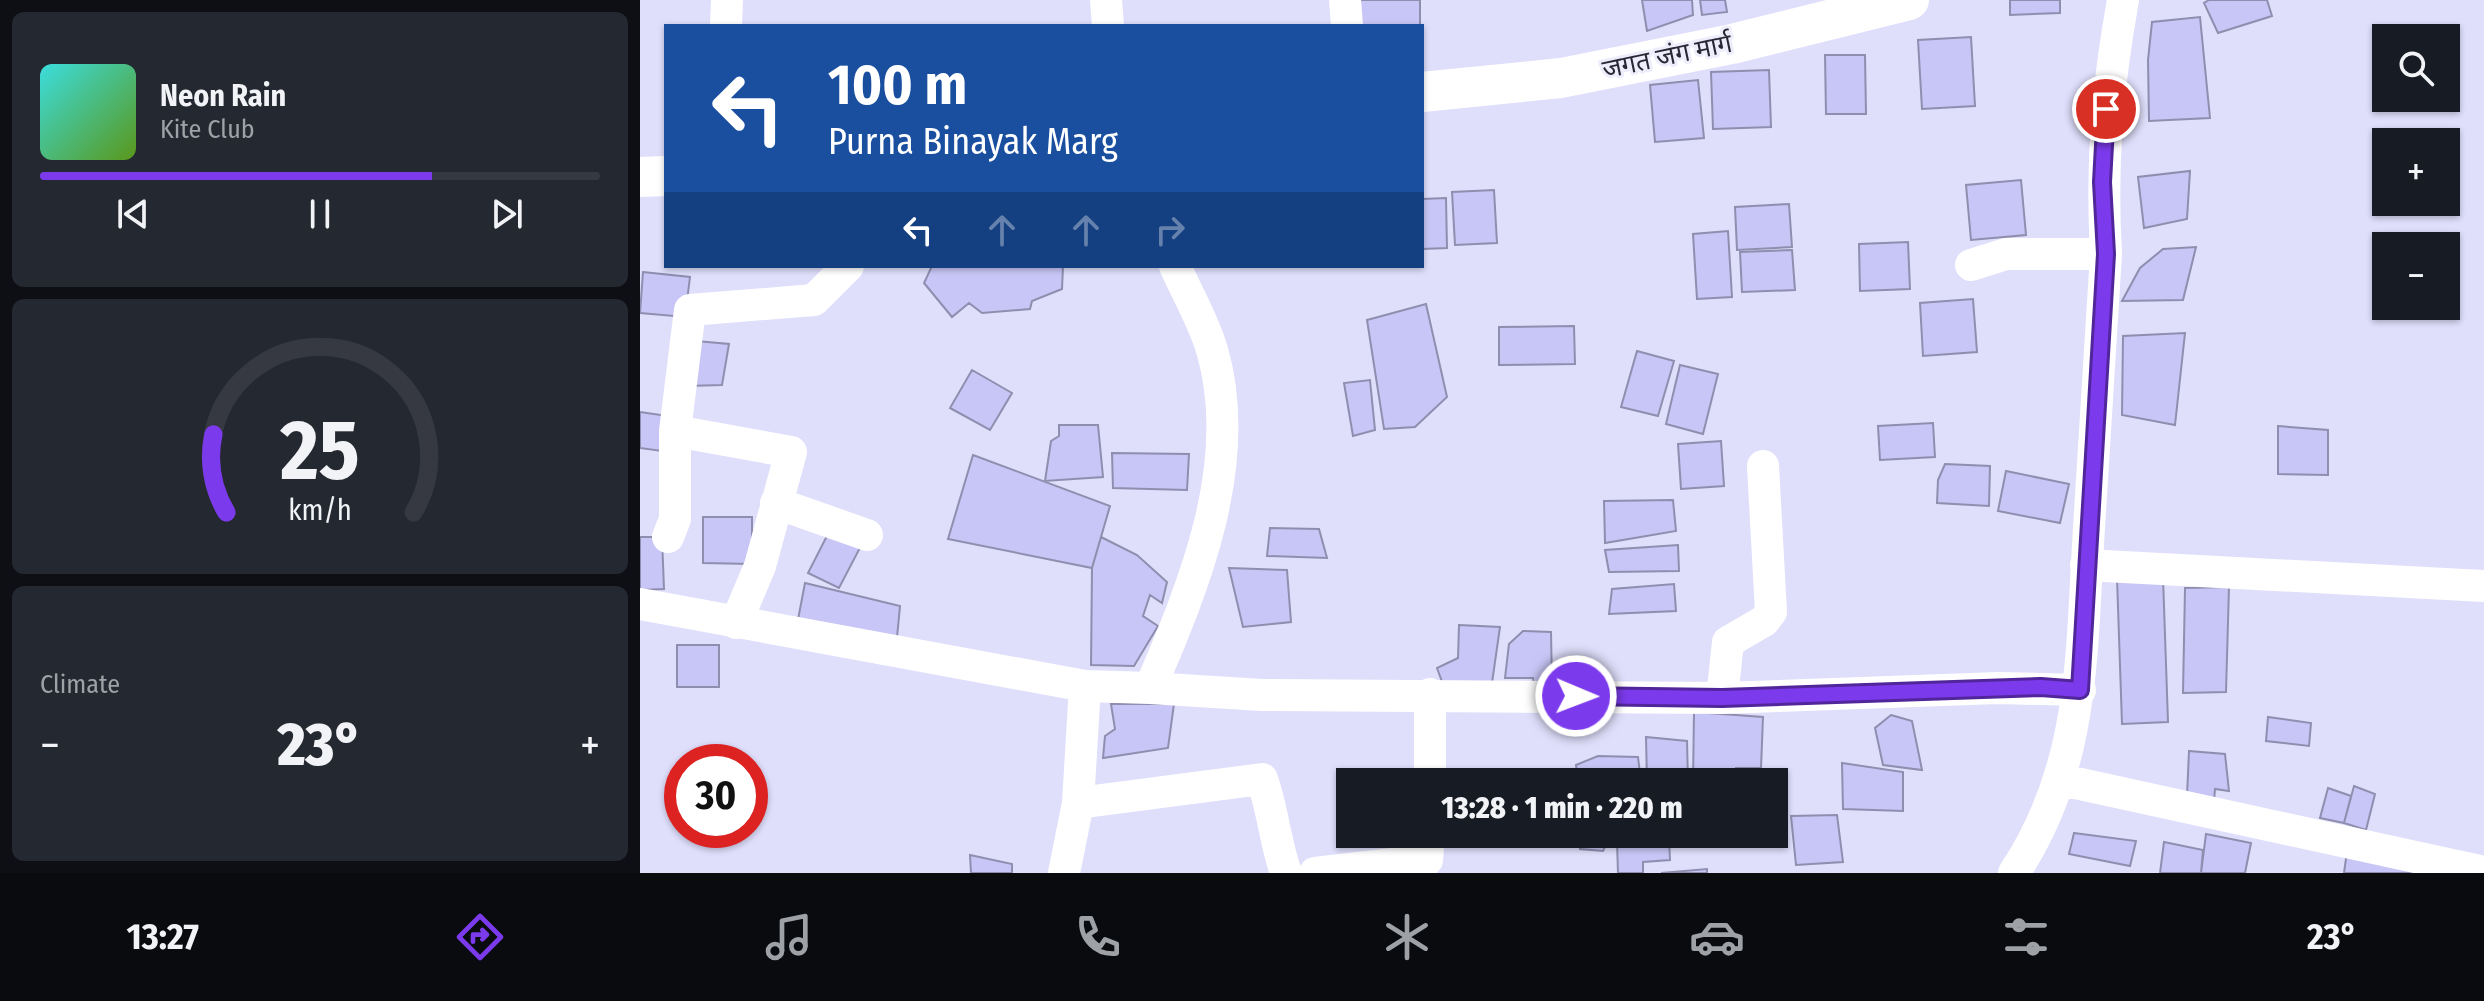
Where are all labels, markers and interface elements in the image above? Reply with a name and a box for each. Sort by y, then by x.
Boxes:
map controls [2372,24,2460,320]
button: search [2372,24,2460,112]
street label: जगत जंग मार्ग [1599,27,1736,85]
text: 100 m [828,52,967,119]
icon: left [696,56,800,160]
pin [2072,75,2140,143]
text: Neon Rain [160,78,286,114]
icon: arrive [2084,87,2128,131]
text: Kite Club [160,114,255,145]
text: Purna Binayak Marg [828,120,1118,164]
button: + [2372,128,2460,216]
icon: previous [111,192,155,236]
icon: pause [298,192,342,236]
icon: next [485,192,529,236]
icon: left [896,208,940,252]
icon: ahead [980,208,1024,252]
icon: ahead [1064,208,1108,252]
icon: right [1148,208,1192,252]
button: − [2372,232,2460,320]
text: 25 [279,400,360,500]
text: km/h [288,493,352,528]
position arrow [1534,654,1618,738]
text: Climate [40,669,120,700]
text: 23° [277,709,362,781]
text: − [40,719,60,772]
text: + [580,719,600,772]
speed limit sign: 30 [664,744,768,848]
text: 13:28 · 1 min · 220 m [1441,790,1683,826]
icon: directions [452,909,508,965]
icon: music [761,909,817,965]
icon: phone [1070,909,1126,965]
icon: climate [1379,909,1435,965]
icon: car [1689,909,1745,965]
icon: filters [1998,909,2054,965]
text: 13:27 [127,915,199,959]
text: 23° [2307,915,2357,959]

